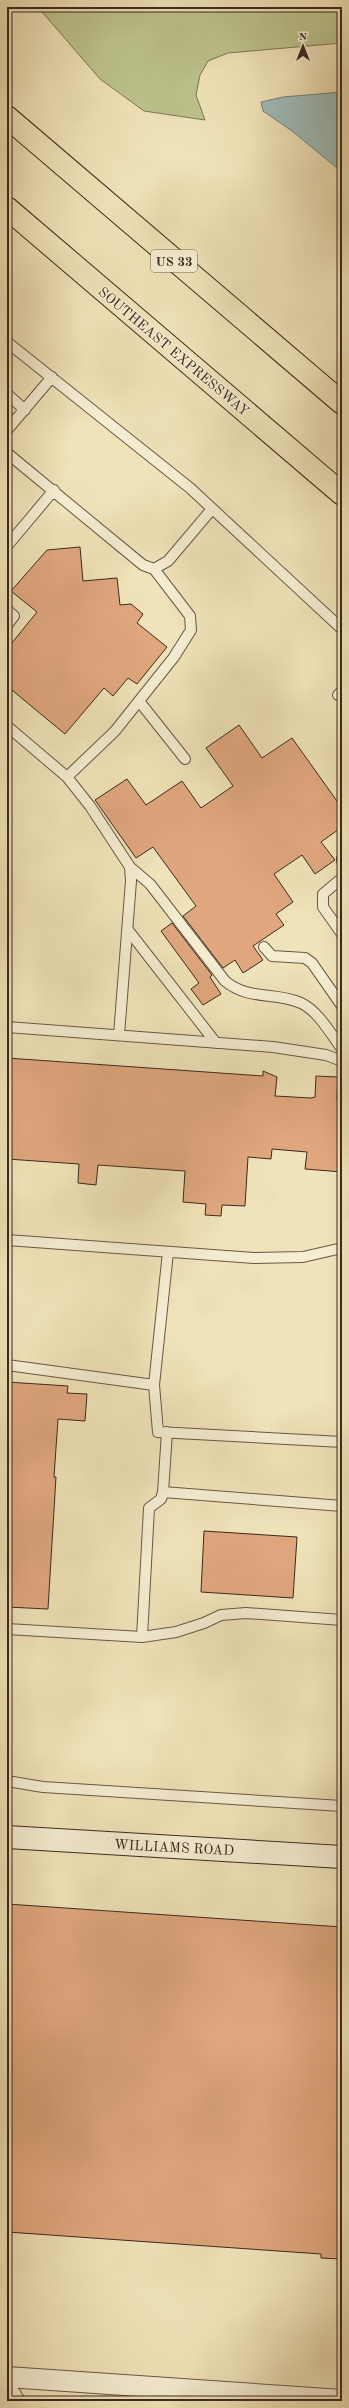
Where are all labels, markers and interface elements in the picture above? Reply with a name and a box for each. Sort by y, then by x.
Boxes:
north arrow [283,26,323,66]
text: N [299,32,308,43]
road number: US 33 [151,250,197,272]
street label: SOUTHEAST EXPRESSWAY [95,285,251,419]
street label: WILLIAMS ROAD [113,1838,234,1858]

